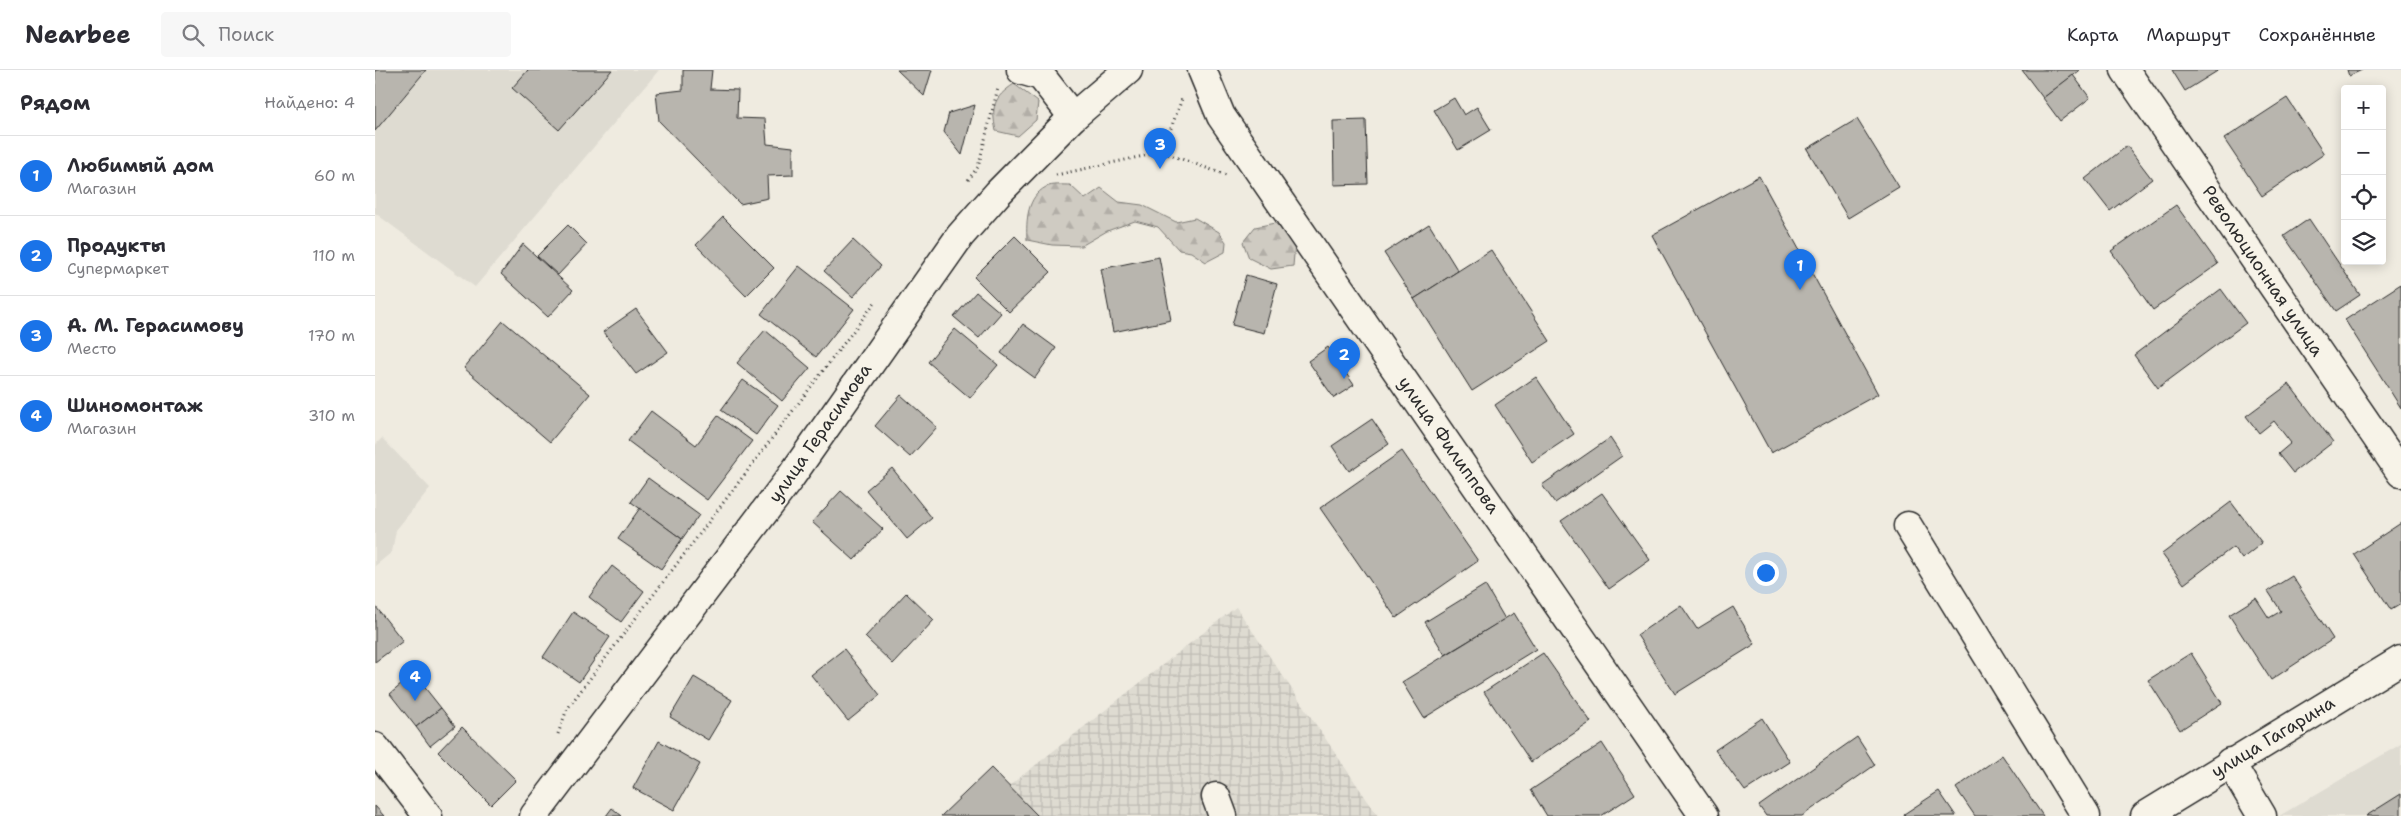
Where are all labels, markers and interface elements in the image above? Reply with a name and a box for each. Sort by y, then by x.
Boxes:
search box [161,12,511,57]
text: Nearbee [25,19,131,51]
icon: search [179,21,207,49]
text: Поиск [219,22,274,47]
text: Карта [2067,23,2118,47]
text: Маршрут [2146,23,2230,47]
text: Сохранённые [2258,23,2376,47]
map controls [2341,85,2386,265]
button: + [2341,85,2386,130]
text: Рядом [20,89,90,117]
text: Найдено: 4 [264,92,355,113]
pin: 3 [1144,128,1176,169]
button: − [2341,130,2386,175]
text: Любимый дом [67,153,214,178]
text: 1 [32,165,40,186]
text: 60 m [314,165,355,186]
button: locate [2341,175,2386,220]
text: Магазин [67,178,136,199]
street label: Революционная улица [2197,181,2329,361]
button: layers [2341,220,2386,265]
text: Продукты [67,233,166,258]
text: 2 [30,245,42,266]
text: 110 m [312,245,355,266]
pin: 1 [1784,249,1816,290]
text: Супермаркет [67,258,169,279]
text: А. М. Герасимову [67,313,244,338]
text: 3 [30,325,42,346]
text: 170 m [308,325,355,346]
text: Место [67,338,117,359]
pin: 2 [1328,338,1360,379]
street label: улица Герасимова [763,359,877,507]
street label: улица Филиппова [1393,372,1505,518]
text: Шиномонтаж [67,393,203,418]
text: 4 [30,405,42,426]
text: 310 m [308,405,355,426]
text: Магазин [67,418,136,439]
your location [1753,560,1779,586]
pin: 4 [399,660,431,701]
street label: улица Гагарина [2207,691,2339,783]

